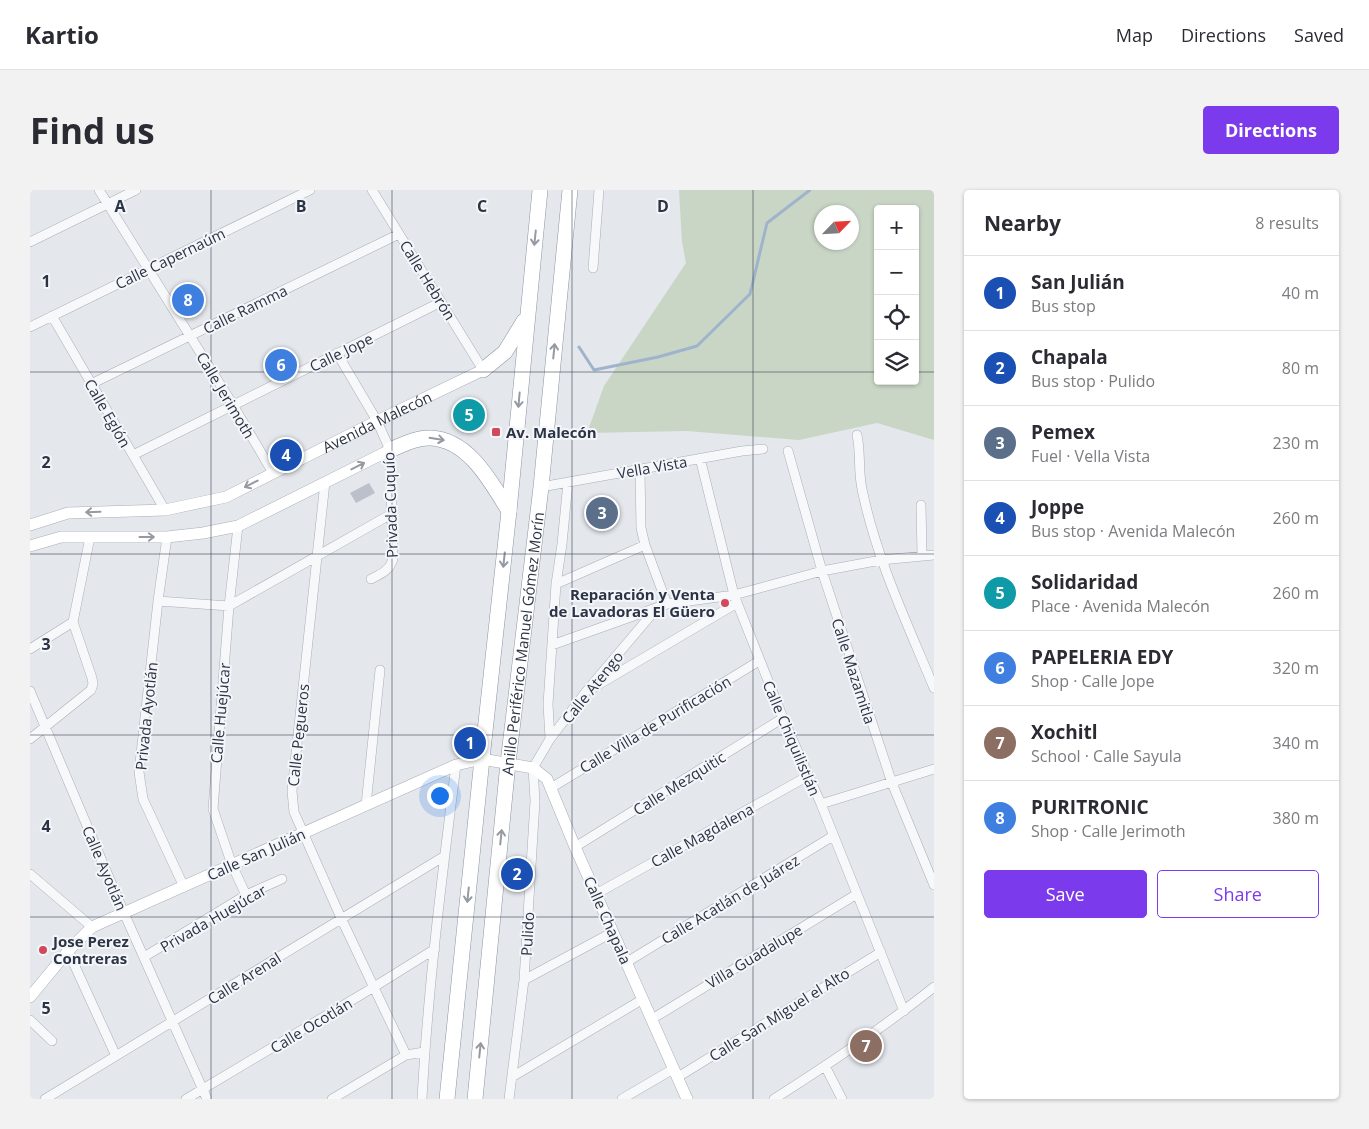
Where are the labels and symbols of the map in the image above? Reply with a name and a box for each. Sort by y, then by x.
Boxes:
text: A [114,195,126,217]
text: B [296,195,306,217]
text: C [477,195,487,217]
text: D [657,195,669,217]
north arrow [814,205,859,250]
street label: Calle Capernaúm [112,223,228,293]
one-way arrow [530,230,540,246]
street label: Calle Hebrón [395,236,461,324]
text: 1 [41,270,51,292]
street label: Calle Ramma [200,280,290,338]
pin: 8 [172,281,204,319]
street label: Calle Jope [306,328,376,376]
one-way arrow [550,343,559,359]
pin: 6 [265,346,297,384]
street label: Calle Jerimoth [192,348,260,442]
street label: Calle Eglón [80,375,136,451]
street label: Avenida Malecón [319,386,435,457]
one-way arrow [515,392,524,408]
pin: 5 [453,396,485,434]
place label: Av. Malecón [506,422,597,442]
marker: Av. Malecón [490,426,502,438]
one-way arrow [428,435,444,445]
pin: 4 [270,436,302,474]
text: 2 [41,451,51,473]
street label: Vella Vista [615,451,689,483]
street label: Privada Cuquío [378,452,402,558]
one-way arrow [350,461,365,471]
one-way arrow [244,479,259,489]
pin: 3 [586,494,618,532]
one-way arrow [86,508,102,517]
street label: Anillo Periférico Manuel Gómez Morín [497,511,548,776]
one-way arrow [139,532,155,542]
one-way arrow [499,551,509,567]
place label: Reparación y Venta de Lavadoras El Güero [549,584,715,621]
marker: Reparación y Venta de Lavadoras El Güero [719,597,731,609]
street label: Calle Mazamitla [827,616,881,726]
text: 3 [41,633,51,655]
street label: Calle Atengo [557,647,627,727]
street label: Privada Ayotlán [130,661,162,771]
street label: Calle Huejúcar [206,662,234,764]
street label: Calle Villa de Purificación [576,671,734,777]
street label: Calle Chiquilistlán [759,677,825,799]
street label: Calle Pegueros [283,683,313,787]
pin: 1 [454,724,486,762]
street label: Calle Mezquitic [629,747,729,819]
your location [427,783,453,809]
street label: Calle Magdalena [647,798,757,872]
text: 4 [41,815,51,837]
street label: Calle Ayotlán [78,822,132,914]
street label: Calle San Julián [204,823,308,885]
one-way arrow [496,829,506,845]
street label: Calle Acatlán de Juárez [657,850,803,948]
pin: 2 [501,855,533,893]
street label: Calle Chapala [580,873,636,967]
street label: Privada Huejúcar [156,879,270,957]
one-way arrow [463,887,473,903]
street label: Pulido [516,912,538,956]
street label: Villa Guadalupe [702,919,806,993]
place label: Jose Perez Contreras [51,931,129,968]
marker: Jose Perez Contreras [37,944,49,956]
street label: Calle Arenal [203,948,285,1008]
street label: Calle San Miguel el Alto [705,963,853,1065]
street label: Calle Ocotlán [266,993,356,1057]
text: 5 [41,997,51,1019]
pin: 7 [850,1027,882,1065]
one-way arrow [475,1043,485,1059]

